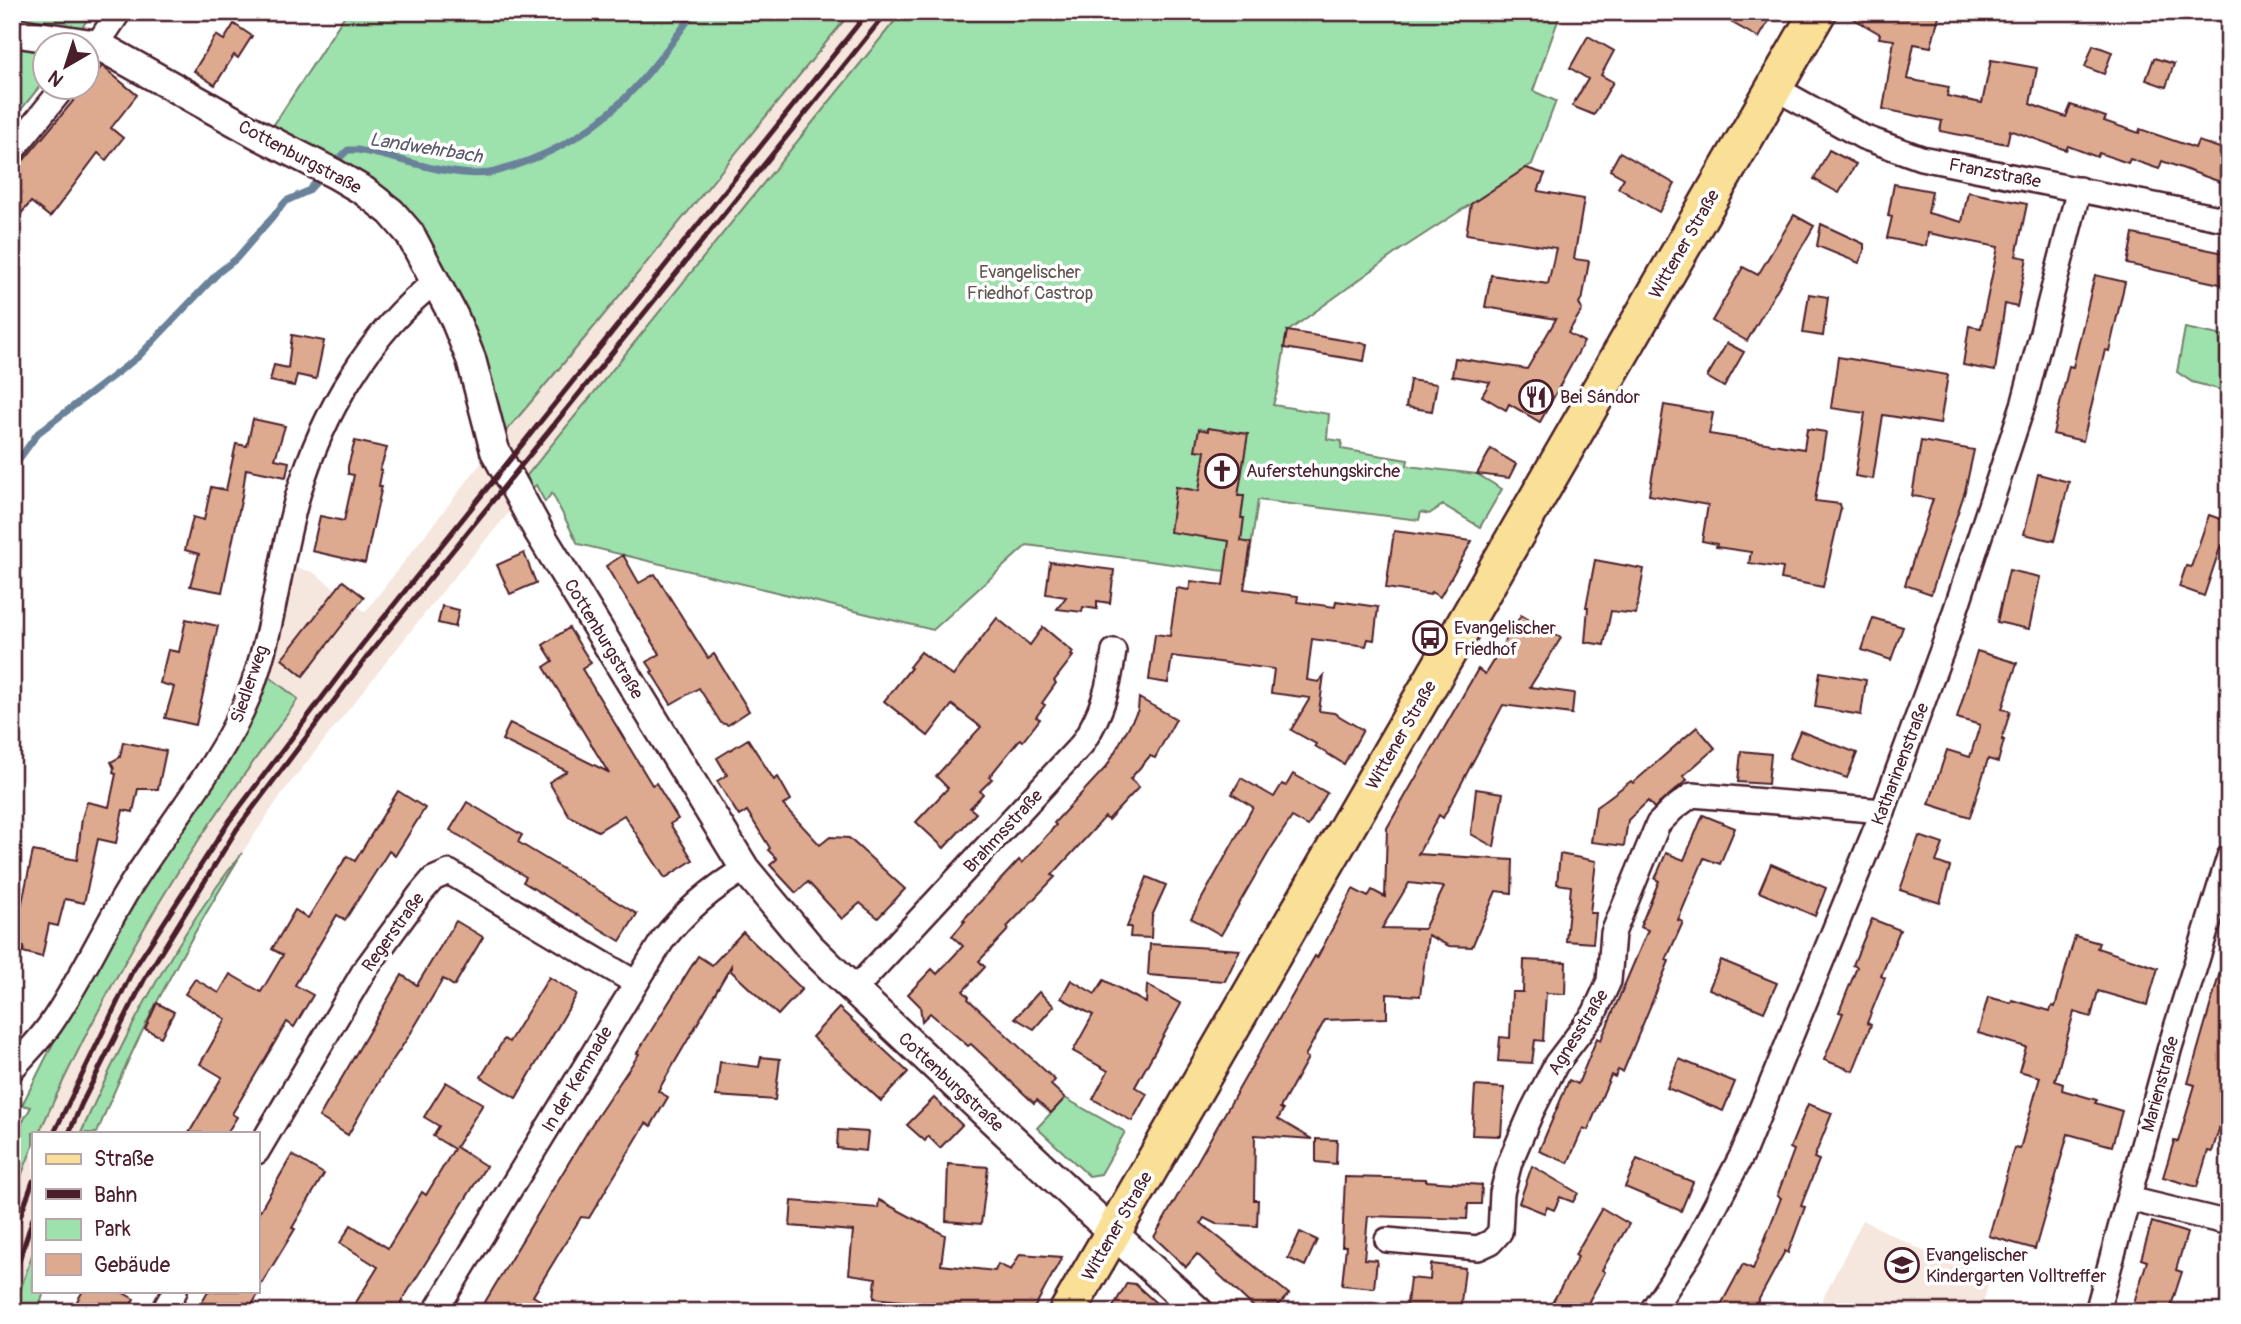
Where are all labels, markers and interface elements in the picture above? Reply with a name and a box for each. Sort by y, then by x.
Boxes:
north arrow [32,32,102,102]
text: N [43,65,68,92]
street label: Cottenburgstraße [234,115,365,200]
water label: Landwehrbach [368,127,485,169]
street label: Franzstraße [1947,153,2043,194]
street label: Wittener Straße [1644,185,1725,303]
park label: Evangelischer Friedhof Castrop [967,261,1093,305]
restaurant icon: Bei Sándor [1517,378,1555,416]
place label: Bei Sándor [1560,386,1640,409]
church icon: Auferstehungskirche [1203,452,1241,490]
place label: Auferstehungskirche [1246,460,1400,483]
street label: Cottenburgstraße [559,575,649,704]
place label: Evangelischer Friedhof [1454,617,1556,661]
bus stop icon: Evangelischer Friedhof [1411,619,1449,657]
street label: Siedlerweg [225,642,274,726]
street label: Wittener Straße [1361,676,1442,794]
street label: Katharinenstraße [1867,699,1934,829]
street label: Brahmsstraße [959,785,1048,878]
street label: Regerstraße [357,888,430,976]
street label: Agnesstraße [1543,985,1614,1079]
street label: In der Kemnade [537,1022,618,1136]
street label: Cottenburgstraße [893,1028,1008,1137]
street label: Marienstraße [2137,1034,2184,1134]
legend [32,1132,259,1292]
text: Straße [94,1146,154,1173]
street label: Wittener Straße [1077,1167,1158,1285]
text: Bahn [94,1182,137,1209]
text: Park [94,1216,131,1243]
place label: Evangelischer Kindergarten Volltreffer [1926,1244,2107,1288]
school or university icon: Evangelischer Kindergarten Volltreffer [1883,1246,1921,1284]
text: Gebäude [94,1252,171,1279]

